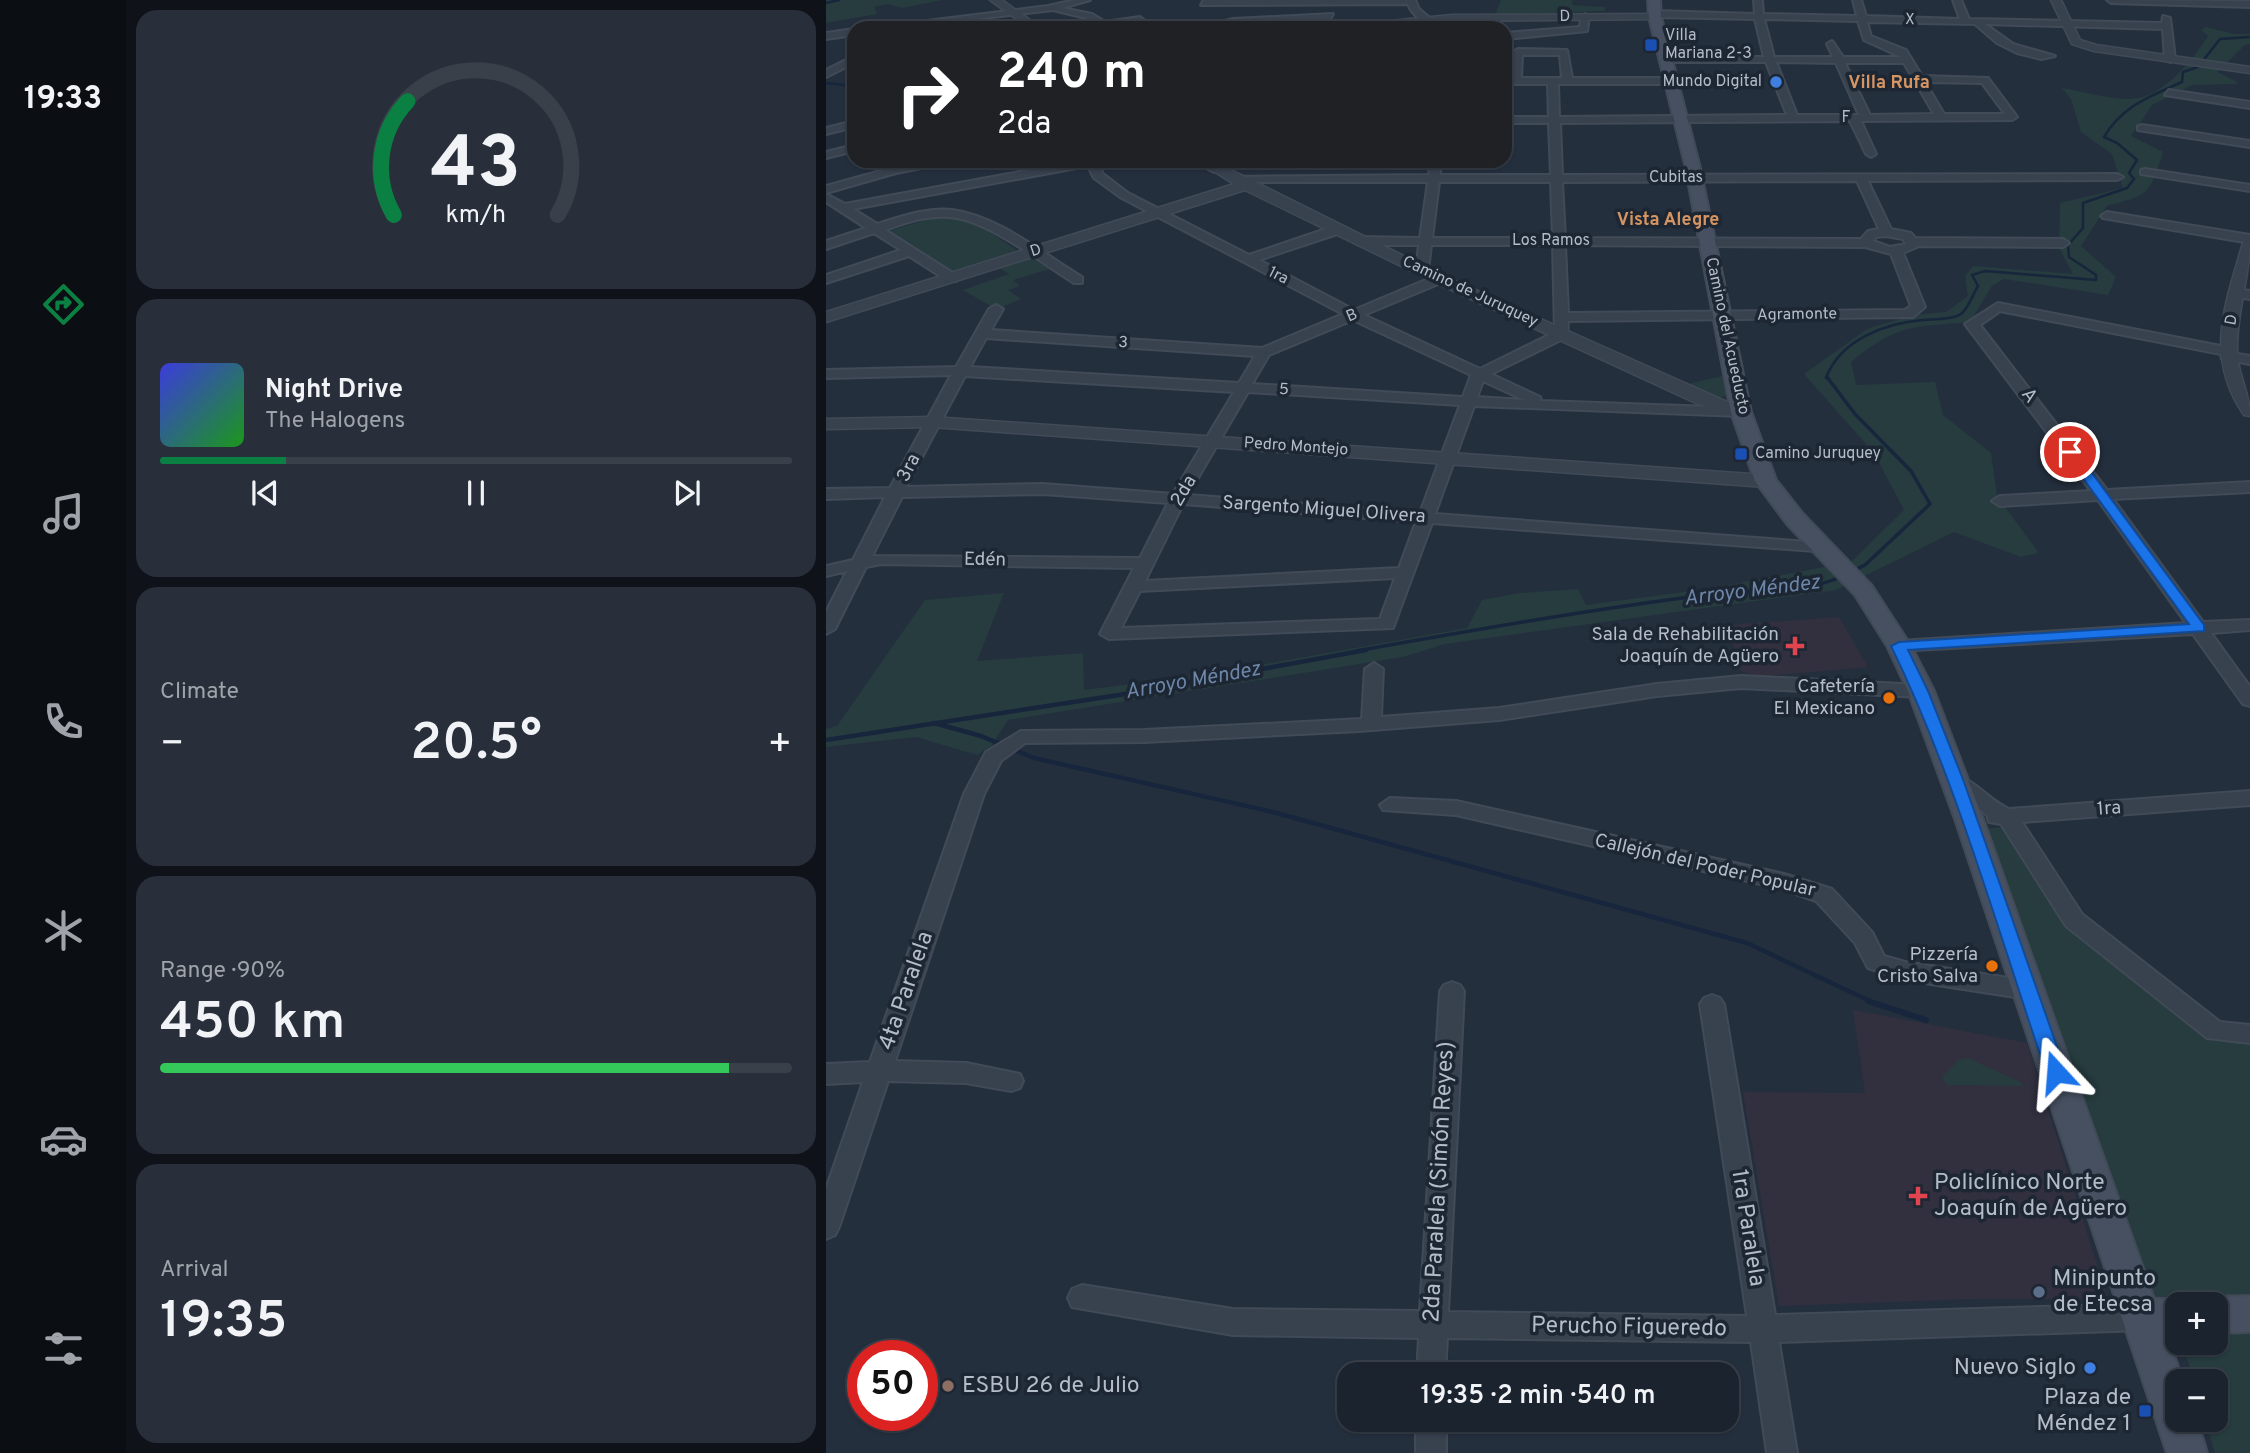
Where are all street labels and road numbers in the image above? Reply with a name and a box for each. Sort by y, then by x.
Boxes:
street label: D [1559,7,1571,27]
street label: X [1905,10,1915,30]
street label: F [1842,108,1851,128]
street label: Cubitas [1649,168,1703,188]
street label: Los Ramos [1512,231,1590,251]
street label: D [1028,240,1044,262]
street label: Camino de Juruquey [1399,252,1541,332]
street label: Camino del Acueducto [1701,255,1753,417]
street label: 1ra [1264,262,1292,290]
street label: Agramonte [1757,304,1837,326]
street label: B [1343,305,1361,327]
street label: D [2221,313,2243,327]
street label: 3 [1117,333,1129,353]
street label: 5 [1279,380,1289,400]
street label: A [2016,384,2042,408]
street label: Pedro Montejo [1243,433,1349,461]
street label: 3ra [892,450,926,486]
street label: 2da [1166,471,1202,511]
street label: Sargento Miguel Olivera [1221,491,1427,529]
street label: Edén [964,548,1006,572]
street label: 1ra [2096,796,2122,822]
street label: Callejón del Poder Popular [1592,829,1818,903]
street label: 4ta Paralela [873,928,941,1054]
street label: 2da Paralela (Simón Reyes) [1418,1041,1462,1323]
street label: 1ra Paralela [1723,1167,1771,1289]
street label: Perucho Figueredo [1531,1312,1727,1344]

